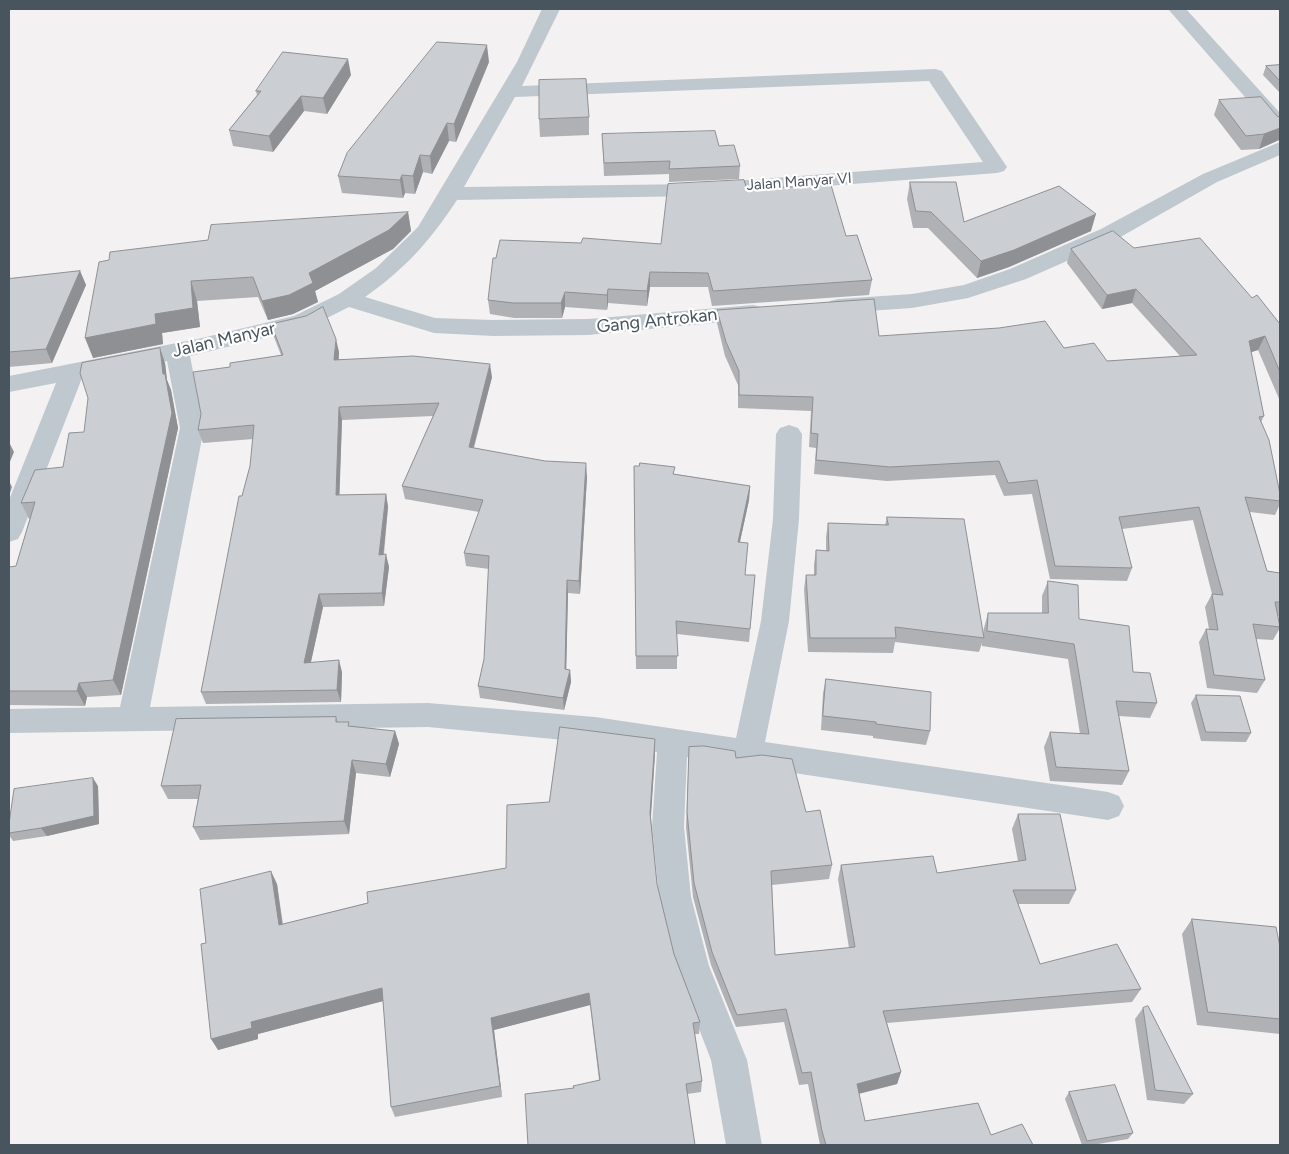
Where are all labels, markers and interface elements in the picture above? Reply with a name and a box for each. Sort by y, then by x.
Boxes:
street label: Jalan Manyar VI [746,169,852,195]
street label: Gang Antrokan [596,304,718,338]
street label: Jalan Manyar [170,318,278,362]

